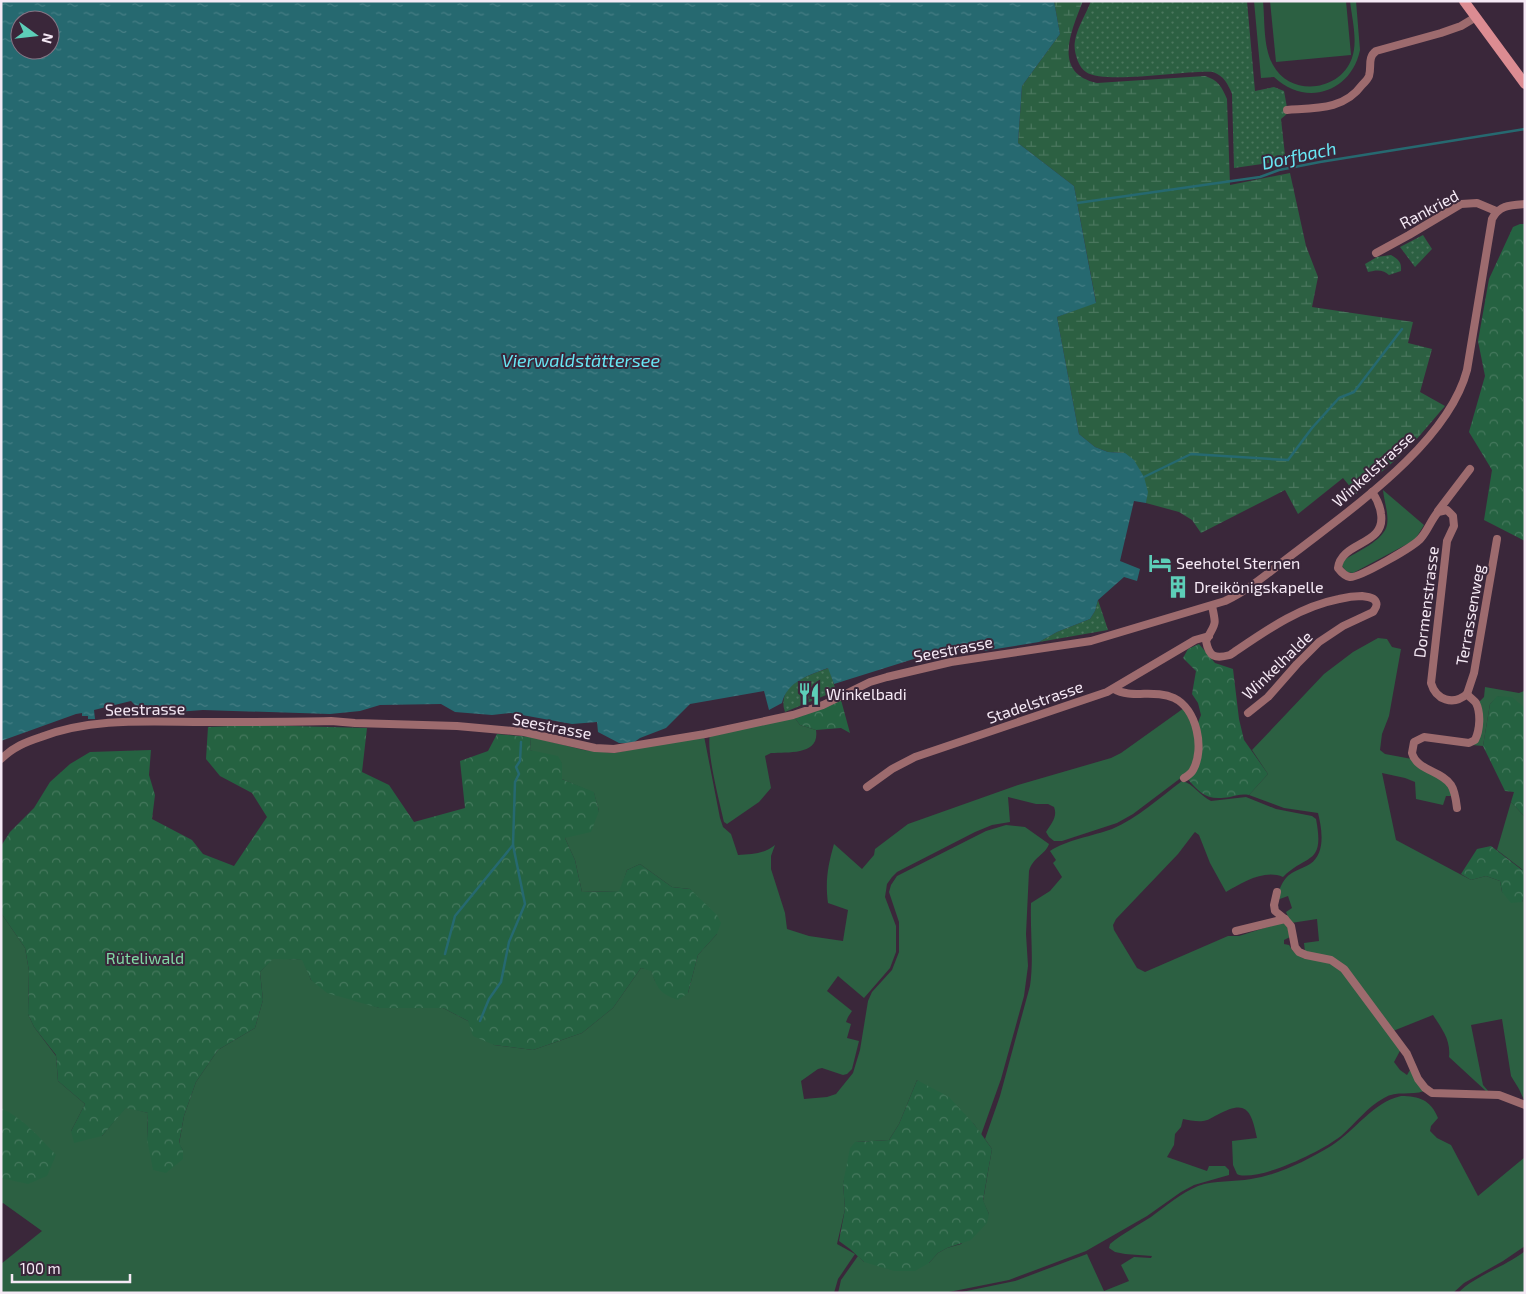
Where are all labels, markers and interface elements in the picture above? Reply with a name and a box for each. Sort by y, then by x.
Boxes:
north arrow [10,10,60,60]
text: N [39,31,58,46]
water label: Dorfbach [1259,136,1338,174]
street label: Rankried [1396,185,1462,232]
water label: Vierwaldstättersee [502,349,661,371]
street label: Winkelstrasse [1328,427,1418,510]
street label: Dormenstrasse [1409,545,1442,659]
hotel icon: Seehotel Sternen [1147,550,1173,576]
place label: Seehotel Sternen [1176,553,1300,572]
street label: Terrassenweg [1451,563,1488,667]
building icon: Dreikönigskapelle [1165,574,1191,600]
place label: Dreikönigskapelle [1194,577,1324,596]
street label: Winkelhalde [1238,626,1316,703]
street label: Seestrasse [912,632,994,666]
street label: Stadelstrasse [984,676,1085,727]
restaurant icon: Winkelbadi [796,681,822,707]
place label: Winkelbadi [826,684,907,703]
street label: Seestrasse [105,698,185,719]
street label: Seestrasse [511,709,593,743]
park label: Rüteliwald [106,948,184,967]
scale bar [12,1252,130,1284]
text: 100 m [20,1259,61,1277]

